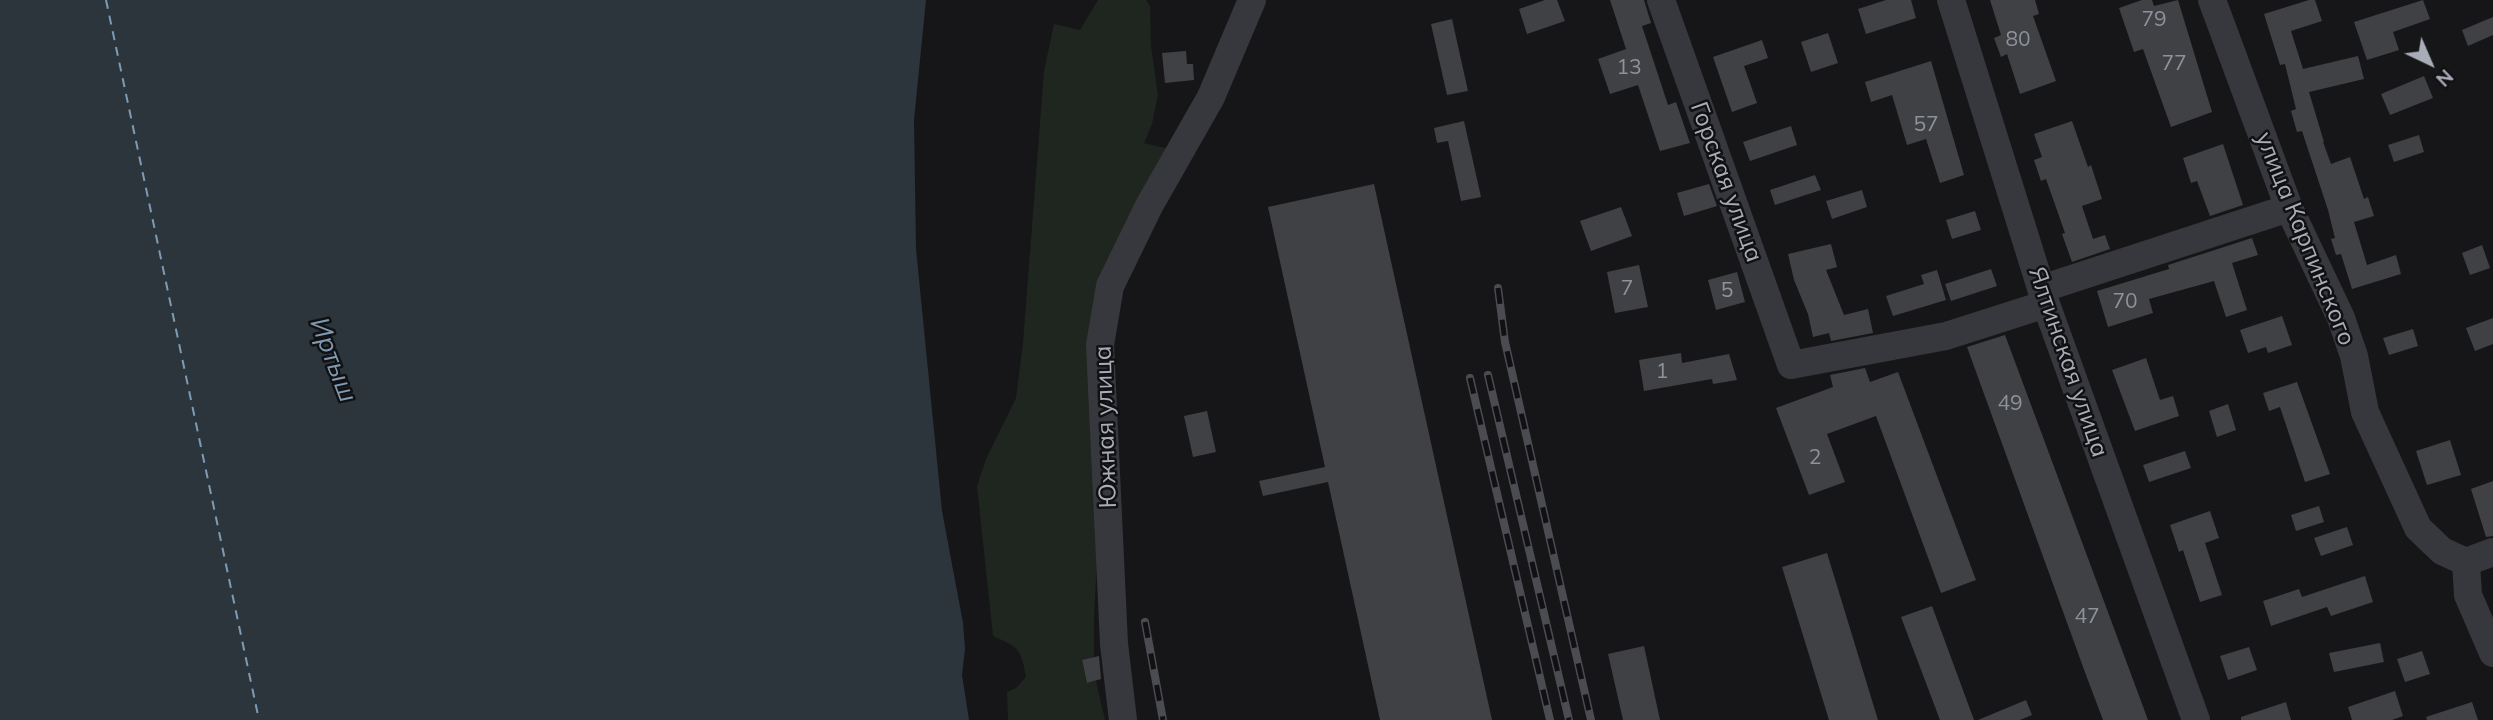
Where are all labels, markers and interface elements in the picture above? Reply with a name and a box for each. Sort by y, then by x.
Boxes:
house number: 79 [2141,7,2167,33]
house number: 80 [2005,27,2031,53]
north arrow [2395,28,2465,98]
house number: 77 [2161,51,2187,77]
house number: 13 [1616,55,1642,81]
text: N [2431,64,2458,92]
street label: Горская улица [1684,98,1768,266]
house number: 57 [1913,112,1939,138]
street label: улица Карпинского [2249,128,2361,350]
street label: Ялтинская улица [2022,263,2114,461]
house number: 7 [1621,276,1633,302]
house number: 5 [1721,278,1733,304]
house number: 70 [2112,289,2138,315]
water label: Иртыш [303,313,363,407]
street label: Южная улица [1089,345,1123,509]
house number: 1 [1656,359,1668,385]
house number: 49 [1997,391,2023,417]
house number: 2 [1809,445,1821,471]
house number: 47 [2074,604,2100,630]

